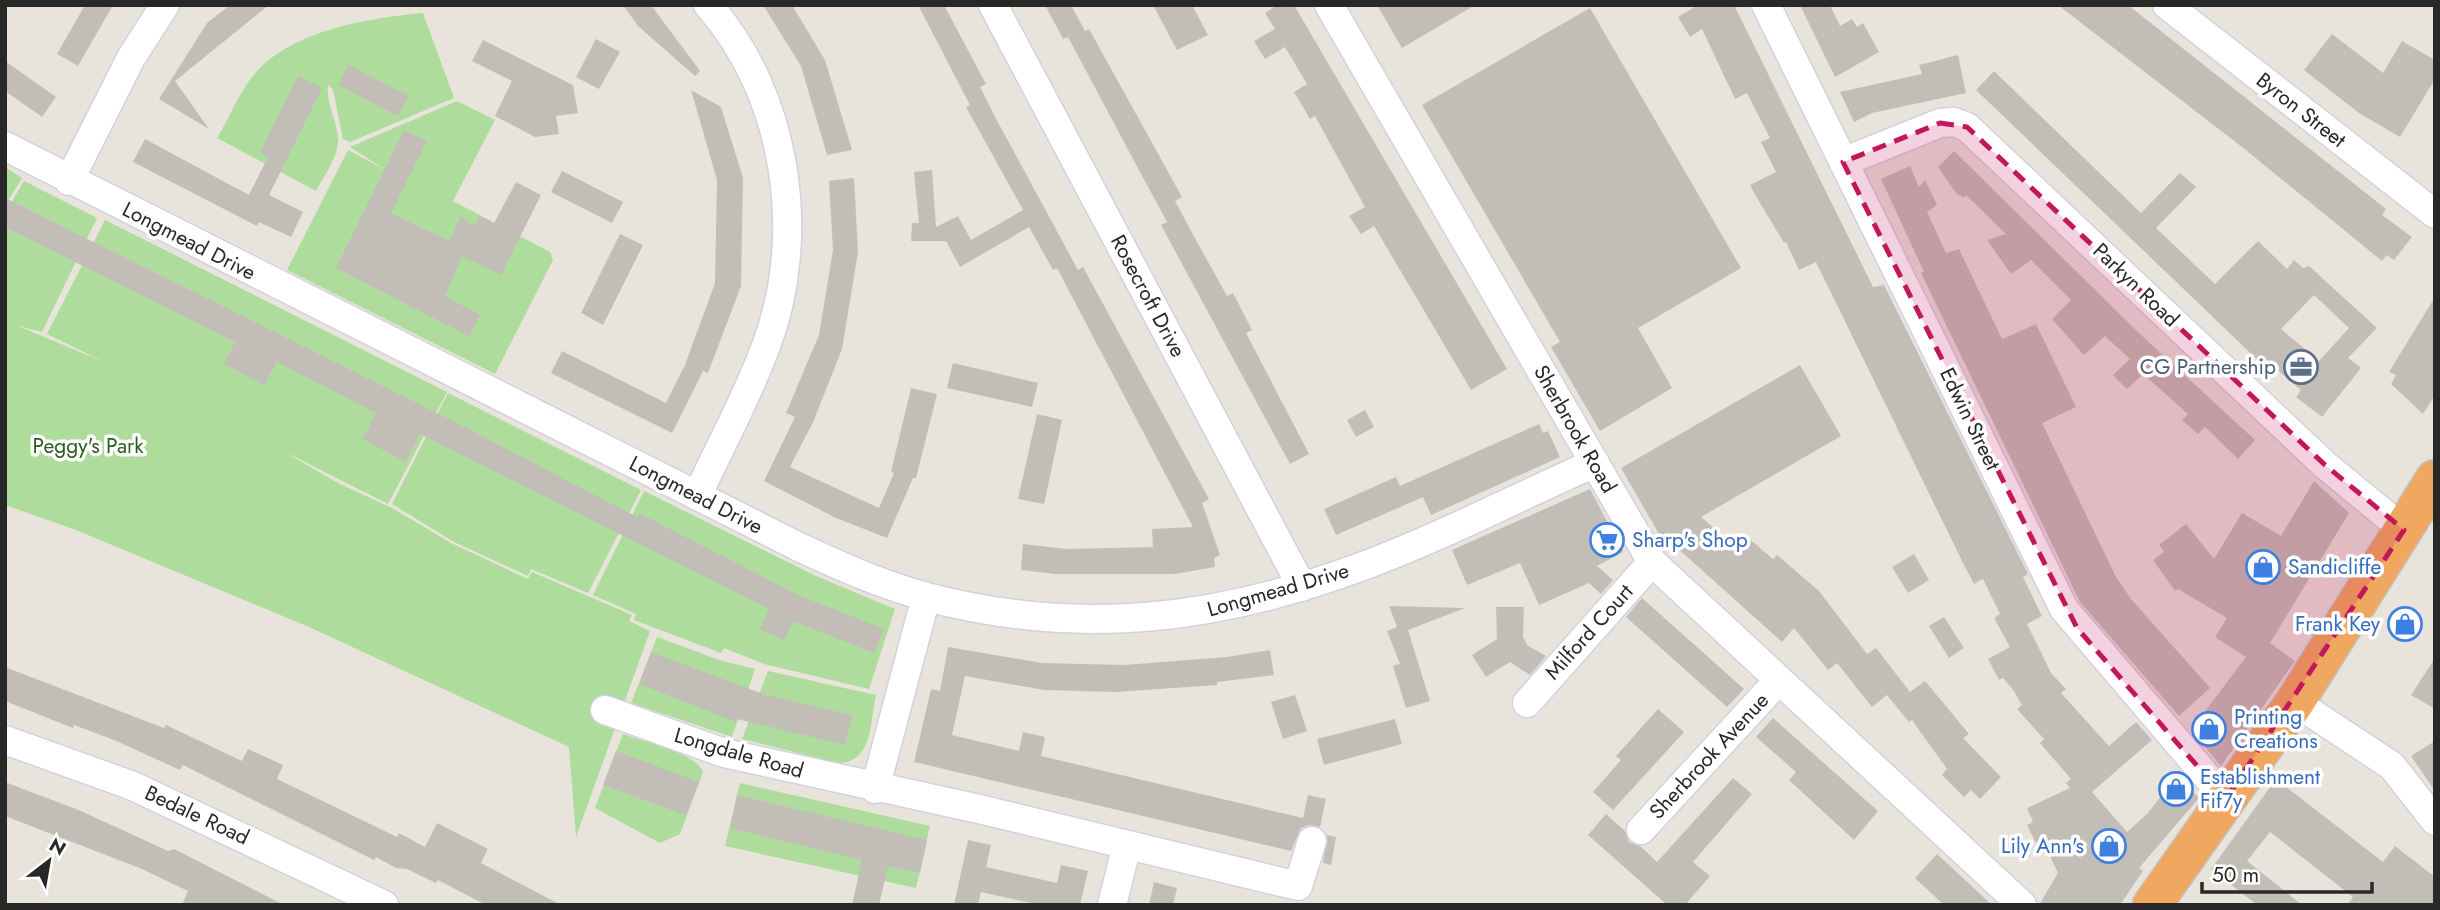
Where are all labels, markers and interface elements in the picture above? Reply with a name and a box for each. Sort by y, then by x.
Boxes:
street label: Byron Street [2250,65,2352,155]
street label: Longmead Drive [117,194,261,288]
street label: Rosecroft Drive [1103,229,1193,363]
street label: Parkyn Road [2086,236,2186,334]
office icon: CG Partnership [2282,348,2320,386]
place label: CG Partnership [2140,352,2276,382]
street label: Sherbrook Road [1526,359,1624,499]
street label: Edwin Street [1932,363,2008,475]
park label: Peggy's Park [33,431,144,461]
street label: Longmead Drive [624,448,768,542]
supermarket icon: Sharp's Shop [1588,521,1626,559]
place label: Sharp's Shop [1632,525,1748,555]
shop icon: Sandicliffe [2244,548,2282,586]
place label: Sandicliffe [2288,552,2381,582]
street label: Longmead Drive [1204,555,1353,625]
street label: Milford Court [1538,578,1640,686]
shop icon: Frank Key [2386,605,2424,643]
place label: Frank Key [2295,609,2381,639]
street label: Sherbrook Avenue [1642,686,1776,826]
place label: Printing Creations [2234,702,2318,756]
shop icon: Printing Creations [2190,710,2228,748]
street label: Longdale Road [671,720,807,786]
place label: Establishment Fif7y [2200,762,2320,816]
shop icon: Establishment Fif7y [2157,770,2195,808]
street label: Bedale Road [140,778,254,852]
north arrow [14,826,84,896]
shop icon: Lily Ann's [2090,827,2128,865]
text: N [44,831,71,862]
place label: Lily Ann's [2001,831,2084,861]
scale bar [2202,850,2372,894]
text: 50 m [2212,860,2259,890]

